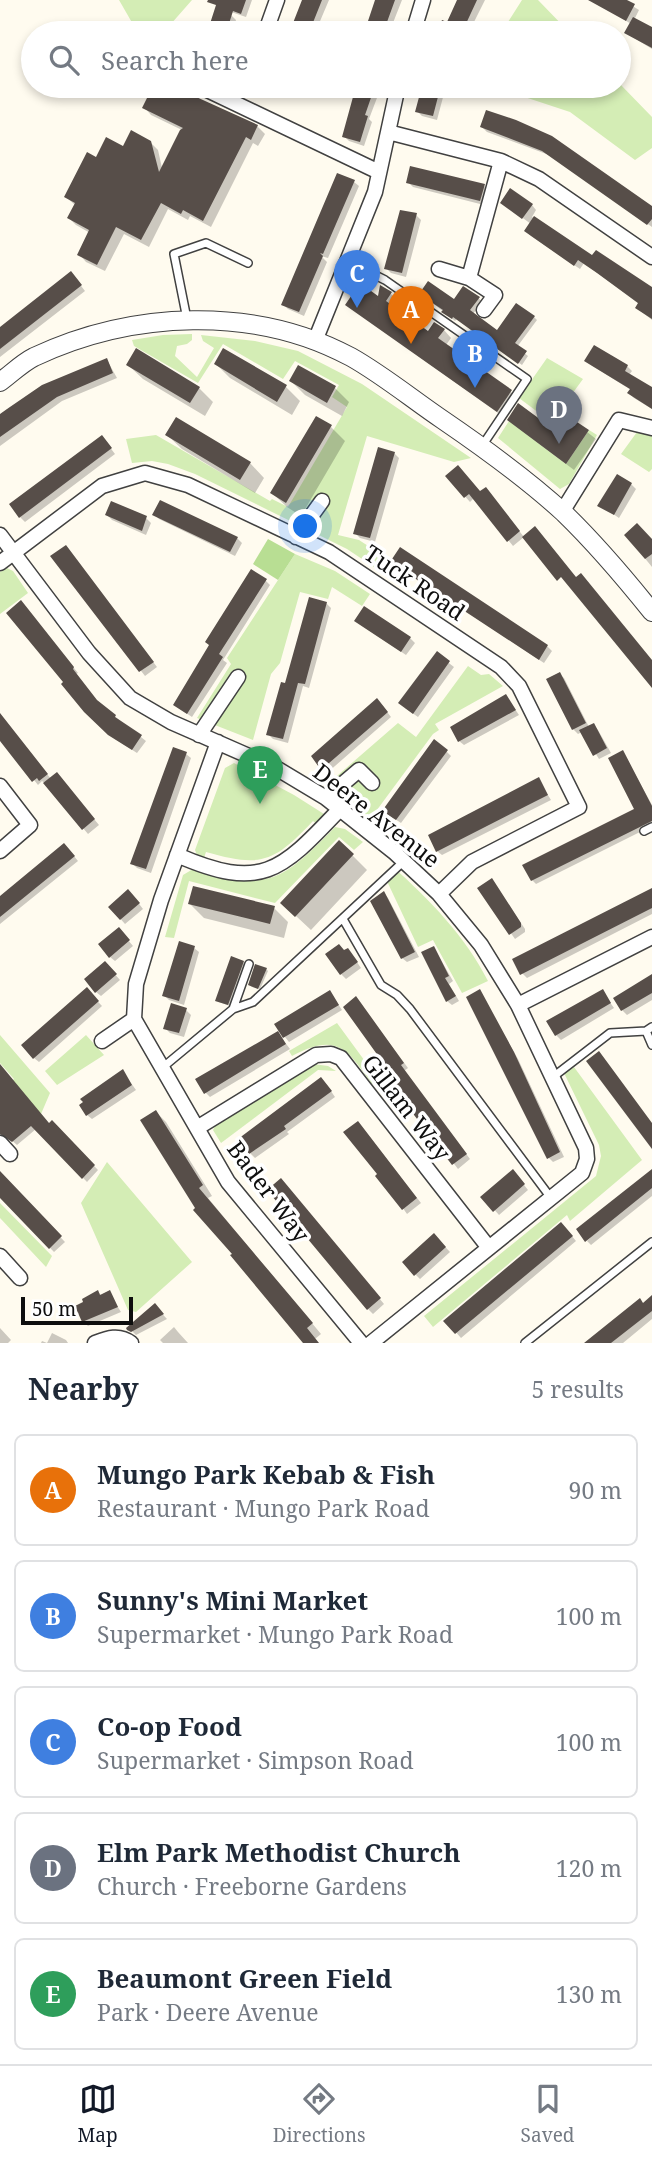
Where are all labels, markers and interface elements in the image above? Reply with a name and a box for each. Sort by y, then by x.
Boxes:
search box [21,21,631,98]
icon: search [45,41,83,79]
text: Search here [101,42,249,78]
pin: C [334,250,380,308]
pin: A [388,286,434,344]
pin: B [452,330,498,388]
pin: D [536,386,582,444]
your location [288,509,322,543]
street label: Tuck Road [358,537,472,627]
pin: E [237,746,283,804]
street label: Deere Avenue [307,755,447,875]
street label: Gillam Way [355,1047,459,1167]
street label: Bader Way [220,1134,318,1248]
scale bar [21,1294,133,1326]
text: 50 m [32,1296,76,1322]
text: Nearby [28,1368,139,1409]
text: 5 results [531,1373,624,1405]
text: Mungo Park Kebab & Fish [97,1456,435,1492]
text: A [44,1474,62,1506]
text: 90 m [569,1474,622,1506]
text: Restaurant · Mungo Park Road [97,1492,430,1524]
text: Sunny's Mini Market [97,1582,368,1618]
text: B [45,1600,61,1632]
text: 100 m [556,1600,622,1632]
text: Supermarket · Mungo Park Road [97,1618,453,1650]
text: Co-op Food [97,1708,242,1744]
text: C [45,1726,61,1758]
text: 100 m [556,1726,622,1758]
text: Supermarket · Simpson Road [97,1744,414,1776]
text: Elm Park Methodist Church [97,1834,461,1870]
text: D [44,1852,62,1884]
text: 120 m [556,1852,622,1884]
text: Church · Freeborne Gardens [97,1870,407,1902]
text: Beaumont Green Field [97,1960,392,1996]
text: E [45,1978,61,2010]
text: 130 m [556,1978,622,2010]
text: Park · Deere Avenue [97,1996,319,2028]
tab: Map [78,2080,118,2148]
tab: Directions [273,2080,366,2148]
tab: Saved [521,2080,574,2148]

